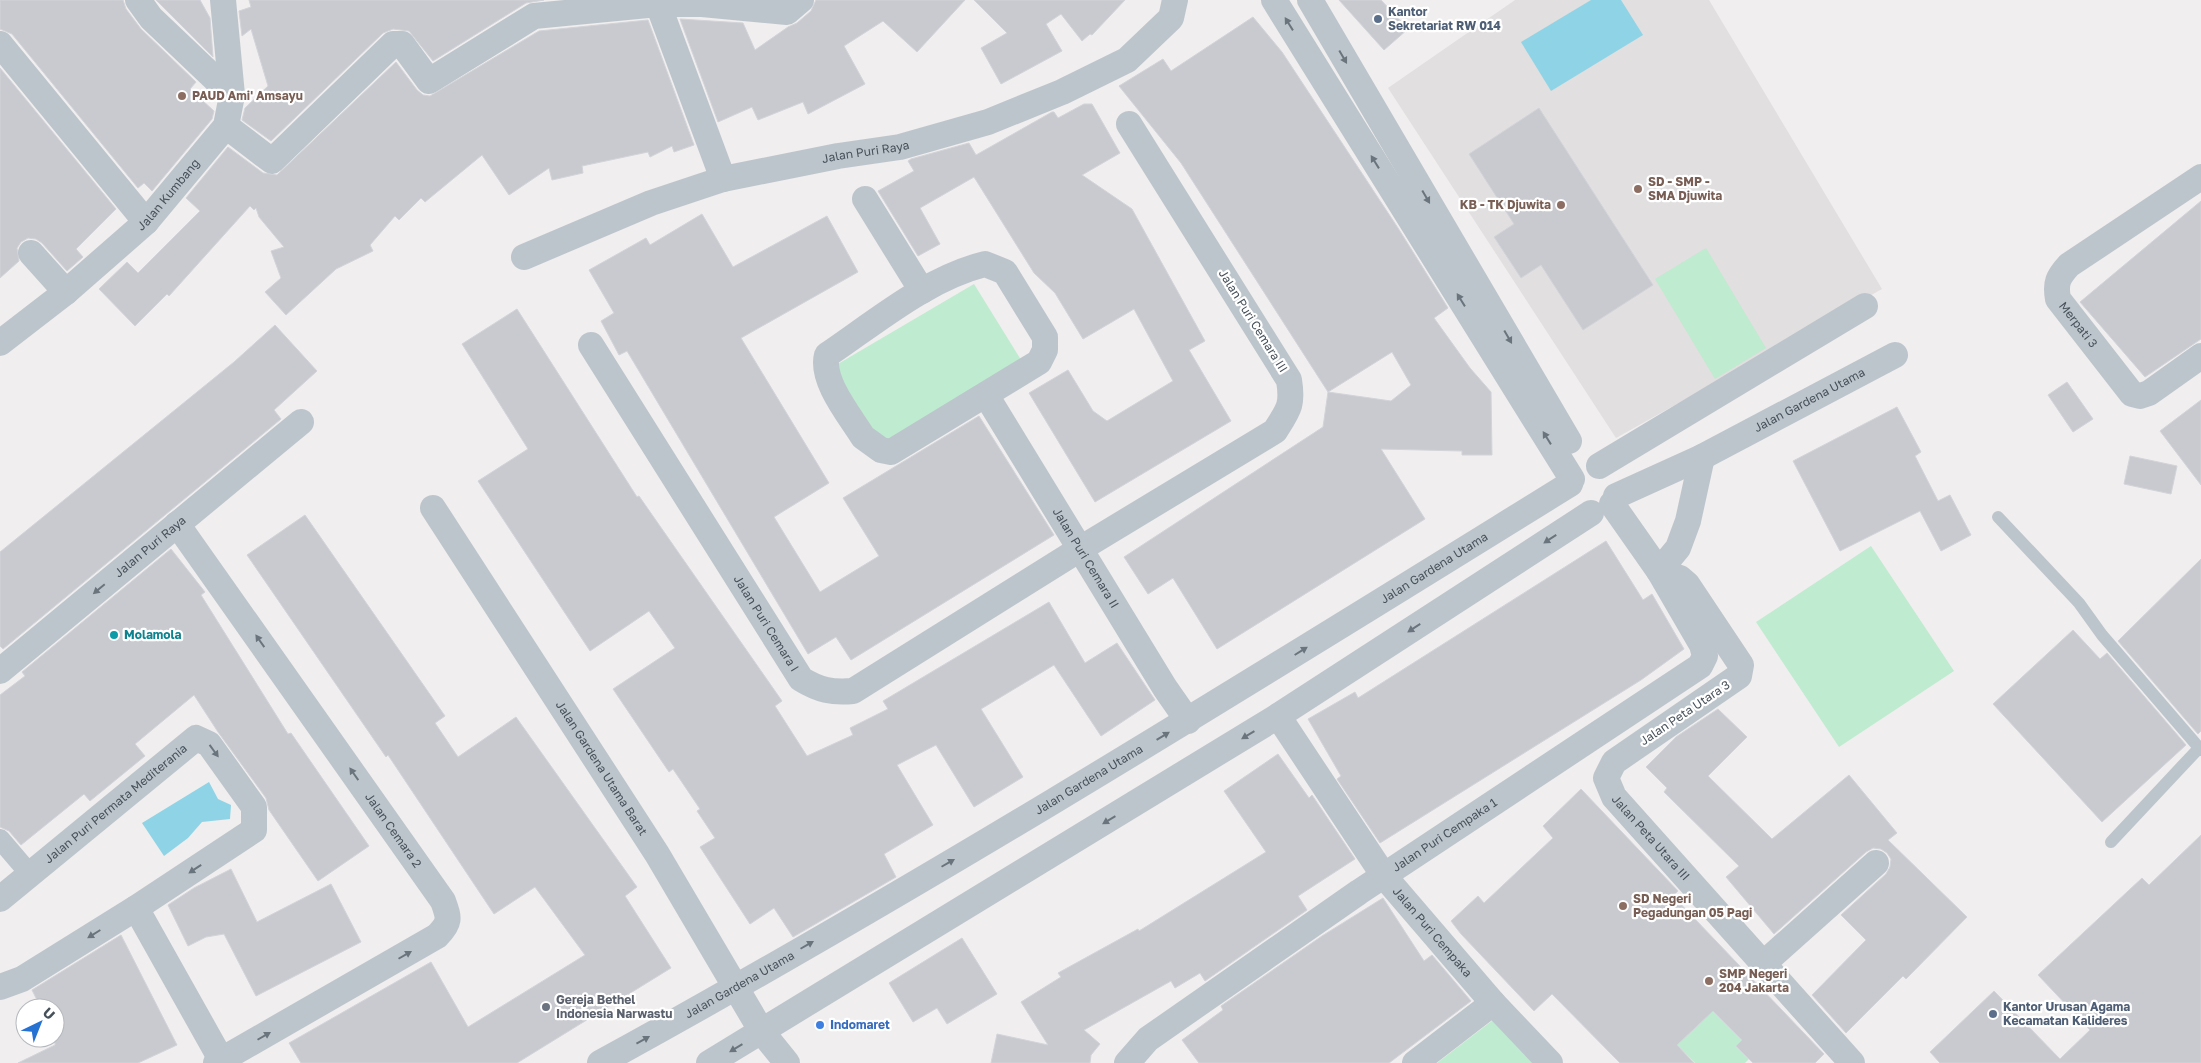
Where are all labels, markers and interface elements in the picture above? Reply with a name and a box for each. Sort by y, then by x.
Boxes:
place label: Kantor Sekretariat RW 014 [1388,4,1501,33]
marker: Kantor Sekretariat RW 014 [1372,13,1384,25]
one-way arrow [1284,17,1294,30]
one-way arrow [1339,51,1348,64]
place label: PAUD Ami' Amsayu [192,88,303,103]
marker: PAUD Ami' Amsayu [176,90,188,102]
street label: Jalan Puri Raya [820,137,911,166]
street label: Jalan Kumbang [134,155,203,233]
one-way arrow [1370,155,1379,168]
place label: SD - SMP - SMA Djuwita [1648,174,1722,203]
marker: SD - SMP - SMA Djuwita [1632,183,1644,195]
one-way arrow [1421,191,1430,204]
place label: KB - TK Djuwita [1460,197,1551,212]
marker: KB - TK Djuwita [1555,199,1567,211]
street label: Jalan Puri Cemara III [1216,266,1291,375]
one-way arrow [1456,293,1465,306]
street label: Merpati 3 [2056,299,2101,350]
one-way arrow [1504,331,1513,344]
street label: Jalan Gardena Utama [1751,364,1867,435]
one-way arrow [1542,431,1551,444]
street label: Jalan Puri Cemara II [1050,505,1122,611]
street label: Jalan Puri Raya [111,512,189,580]
street label: Jalan Gardena Utama [1377,529,1490,607]
one-way arrow [1543,534,1557,544]
street label: Jalan Puri Cemara I [731,572,802,674]
one-way arrow [93,584,106,595]
one-way arrow [1407,623,1421,633]
place label: Molamola [124,627,182,642]
marker: Molamola [108,629,120,641]
one-way arrow [255,635,265,648]
one-way arrow [1295,646,1308,655]
street label: Jalan Peta Utara 3 [1637,677,1733,748]
street label: Jalan Gardena Utama Barat [553,698,651,838]
one-way arrow [1241,730,1254,739]
one-way arrow [1156,731,1169,740]
street label: Jalan Puri Permata Mediterania [41,740,190,866]
street label: Jalan Gardena Utama [1032,741,1145,818]
one-way arrow [209,744,219,758]
one-way arrow [349,767,359,781]
street label: Jalan Cemara 2 [362,790,425,871]
street label: Jalan Peta Utara III [1609,792,1693,883]
street label: Jalan Puri Cempaka 1 [1389,794,1500,875]
one-way arrow [1103,815,1116,824]
one-way arrow [941,858,954,867]
one-way arrow [188,864,201,874]
street label: Jalan Puri Cempaka [1390,884,1475,980]
place label: SD Negeri Pegadungan 05 Pagi [1633,891,1752,920]
marker: SD Negeri Pegadungan 05 Pagi [1617,900,1629,912]
one-way arrow [88,929,101,938]
one-way arrow [800,941,815,949]
street label: Jalan Gardena Utama [682,947,797,1021]
one-way arrow [398,950,411,959]
place label: SMP Negeri 204 Jakarta [1719,966,1789,995]
marker: SMP Negeri 204 Jakarta [1703,975,1715,987]
place label: Gereja Bethel Indonesia Narwastu [556,992,672,1021]
north arrow [15,998,65,1048]
place label: Kantor Urusan Agama Kecamatan Kalideres [2003,999,2130,1028]
marker: Gereja Bethel Indonesia Narwastu [540,1001,552,1013]
text: U [40,1003,59,1023]
marker: Kantor Urusan Agama Kecamatan Kalideres [1987,1008,1999,1020]
place label: Indomaret [830,1017,890,1032]
marker: Indomaret [814,1019,826,1031]
one-way arrow [257,1031,270,1040]
one-way arrow [636,1035,650,1044]
one-way arrow [729,1044,742,1053]

